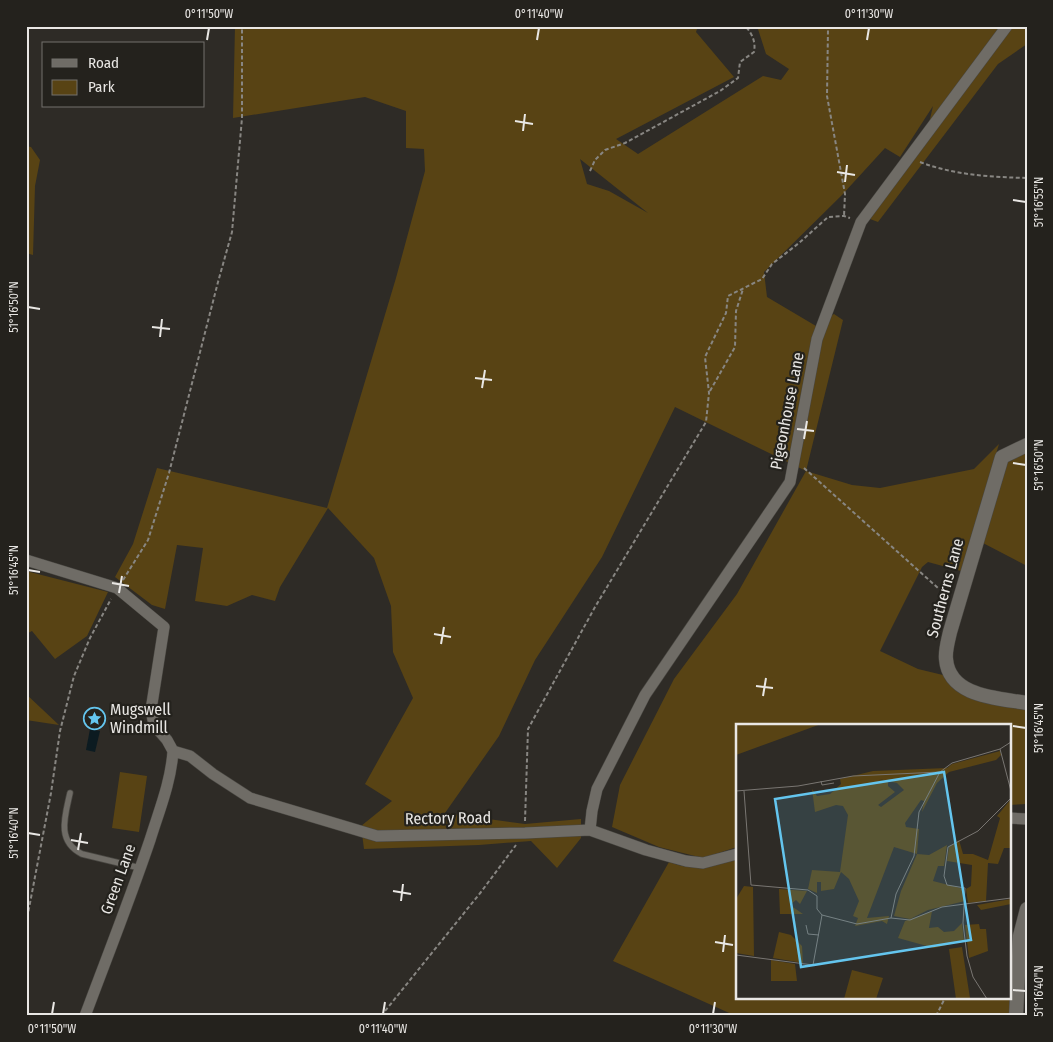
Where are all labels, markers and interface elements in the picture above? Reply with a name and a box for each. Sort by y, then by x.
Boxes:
text: 0°11'50"W [185,7,233,21]
text: 0°11'40"W [515,7,563,21]
text: 0°11'30"W [845,7,893,21]
legend [42,42,205,108]
text: Road [88,54,119,72]
text: Park [88,78,115,96]
text: 51°16'55"N [1032,177,1046,227]
text: 51°16'50"N [7,281,21,333]
street label: Pigeonhouse Lane [766,351,808,471]
text: 51°16'50"N [1032,439,1046,491]
street label: Southerns Lane [923,536,967,640]
text: 51°16'45"N [7,545,21,595]
place label: Mugswell Windmill [110,700,171,737]
text: 51°16'45"N [1032,703,1046,753]
place icon: Mugswell Windmill [82,706,106,730]
inset map [736,724,1010,1000]
text: 51°16'40"N [7,807,21,859]
street label: Rectory Road [405,808,491,828]
street label: Green Lane [97,841,140,917]
text: 51°16'40"N [1032,965,1046,1017]
text: 0°11'50"W [28,1022,76,1036]
text: 0°11'40"W [359,1022,407,1036]
text: 0°11'30"W [689,1022,737,1036]

